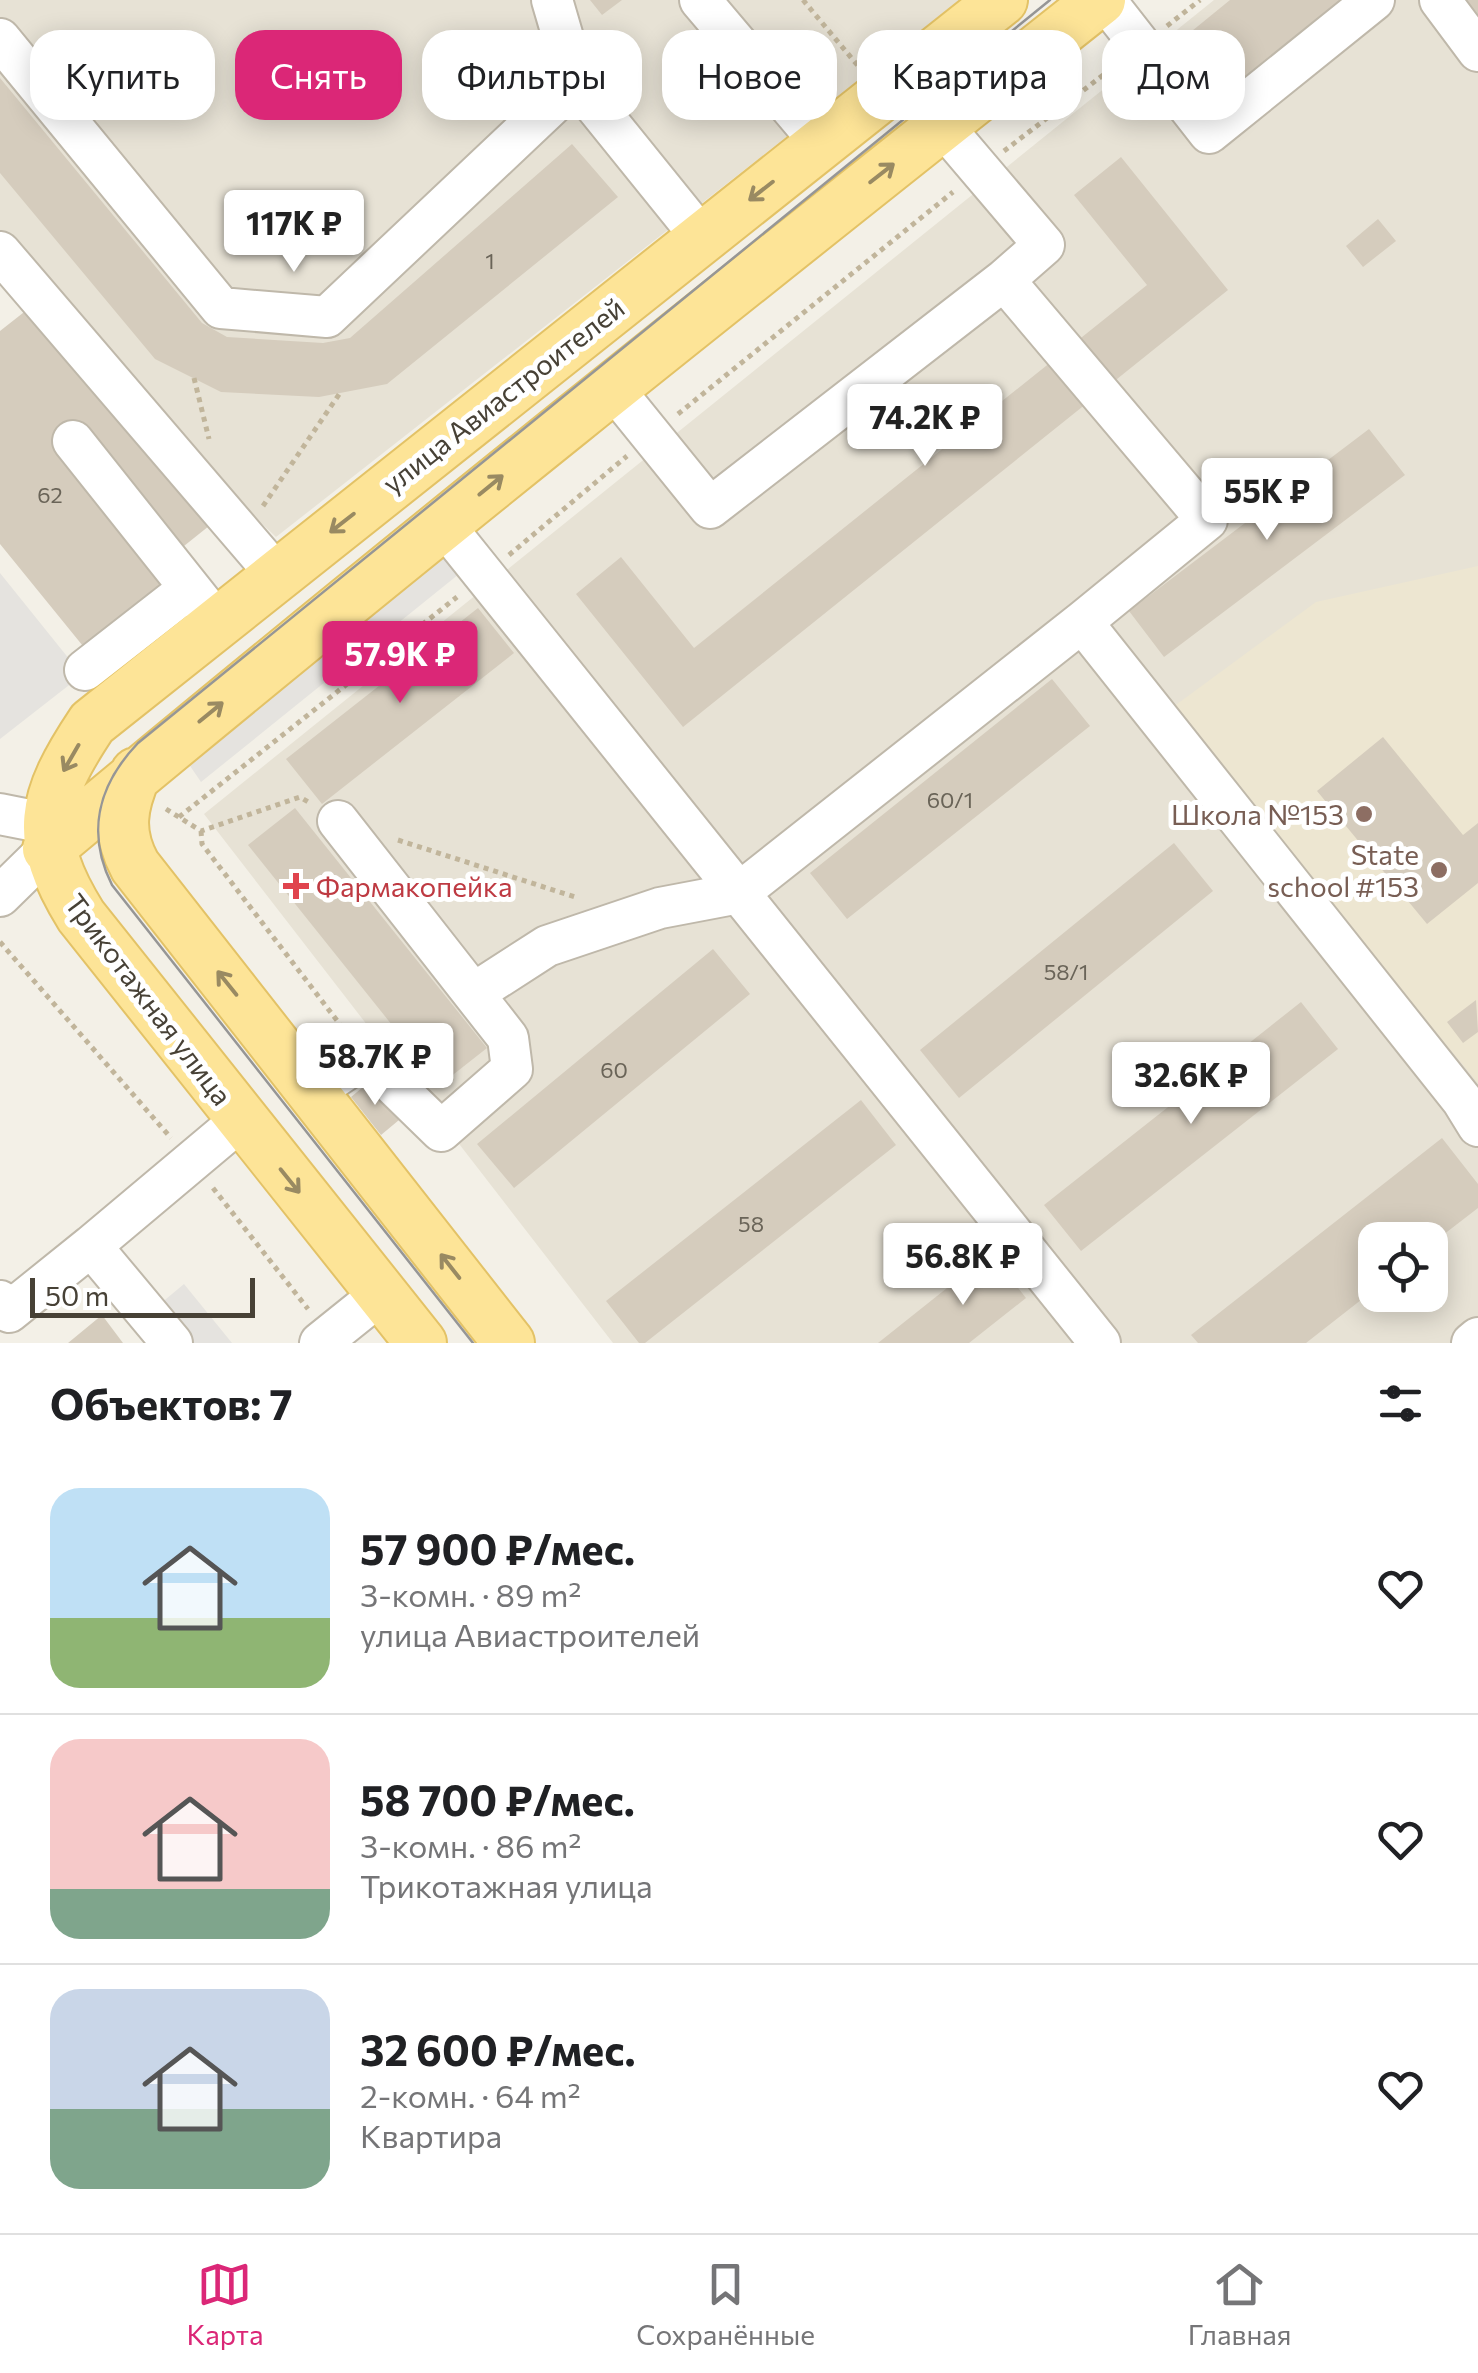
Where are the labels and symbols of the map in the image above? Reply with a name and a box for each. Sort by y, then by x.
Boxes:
one-way arrow [868,163,895,184]
one-way arrow [748,180,775,201]
pin: 117K ₽ [213,190,375,275]
house number: 1 [485,247,495,274]
street label: улица Авиастроителей [375,290,631,500]
pin: 74.2K ₽ [833,384,1017,469]
pin: 55K ₽ [1197,458,1337,543]
one-way arrow [478,475,504,497]
house number: 62 [37,481,63,508]
one-way arrow [329,512,355,534]
pin: 57.9K ₽ [308,621,492,706]
one-way arrow [198,701,224,723]
one-way arrow [61,743,81,771]
house number: 60/1 [927,786,973,813]
place label: Школа №153 [1171,797,1344,831]
marker: Школа №153 [1353,803,1375,825]
place label: State school #153 [1267,837,1419,903]
marker: State school #153 [1428,859,1450,881]
place label: Фармакопейка [316,869,513,903]
marker: Фармакопейка [285,875,307,897]
street label: Трикотажная улица [58,887,240,1111]
house number: 58/1 [1044,958,1088,985]
one-way arrow [216,971,238,997]
pin: 58.7K ₽ [283,1023,467,1108]
pin: 32.6K ₽ [1099,1042,1283,1127]
house number: 60 [600,1056,628,1083]
one-way arrow [279,1167,301,1193]
house number: 58 [738,1210,764,1237]
pin: 56.8K ₽ [871,1223,1055,1308]
one-way arrow [439,1253,460,1280]
scale bar [30,1273,255,1318]

